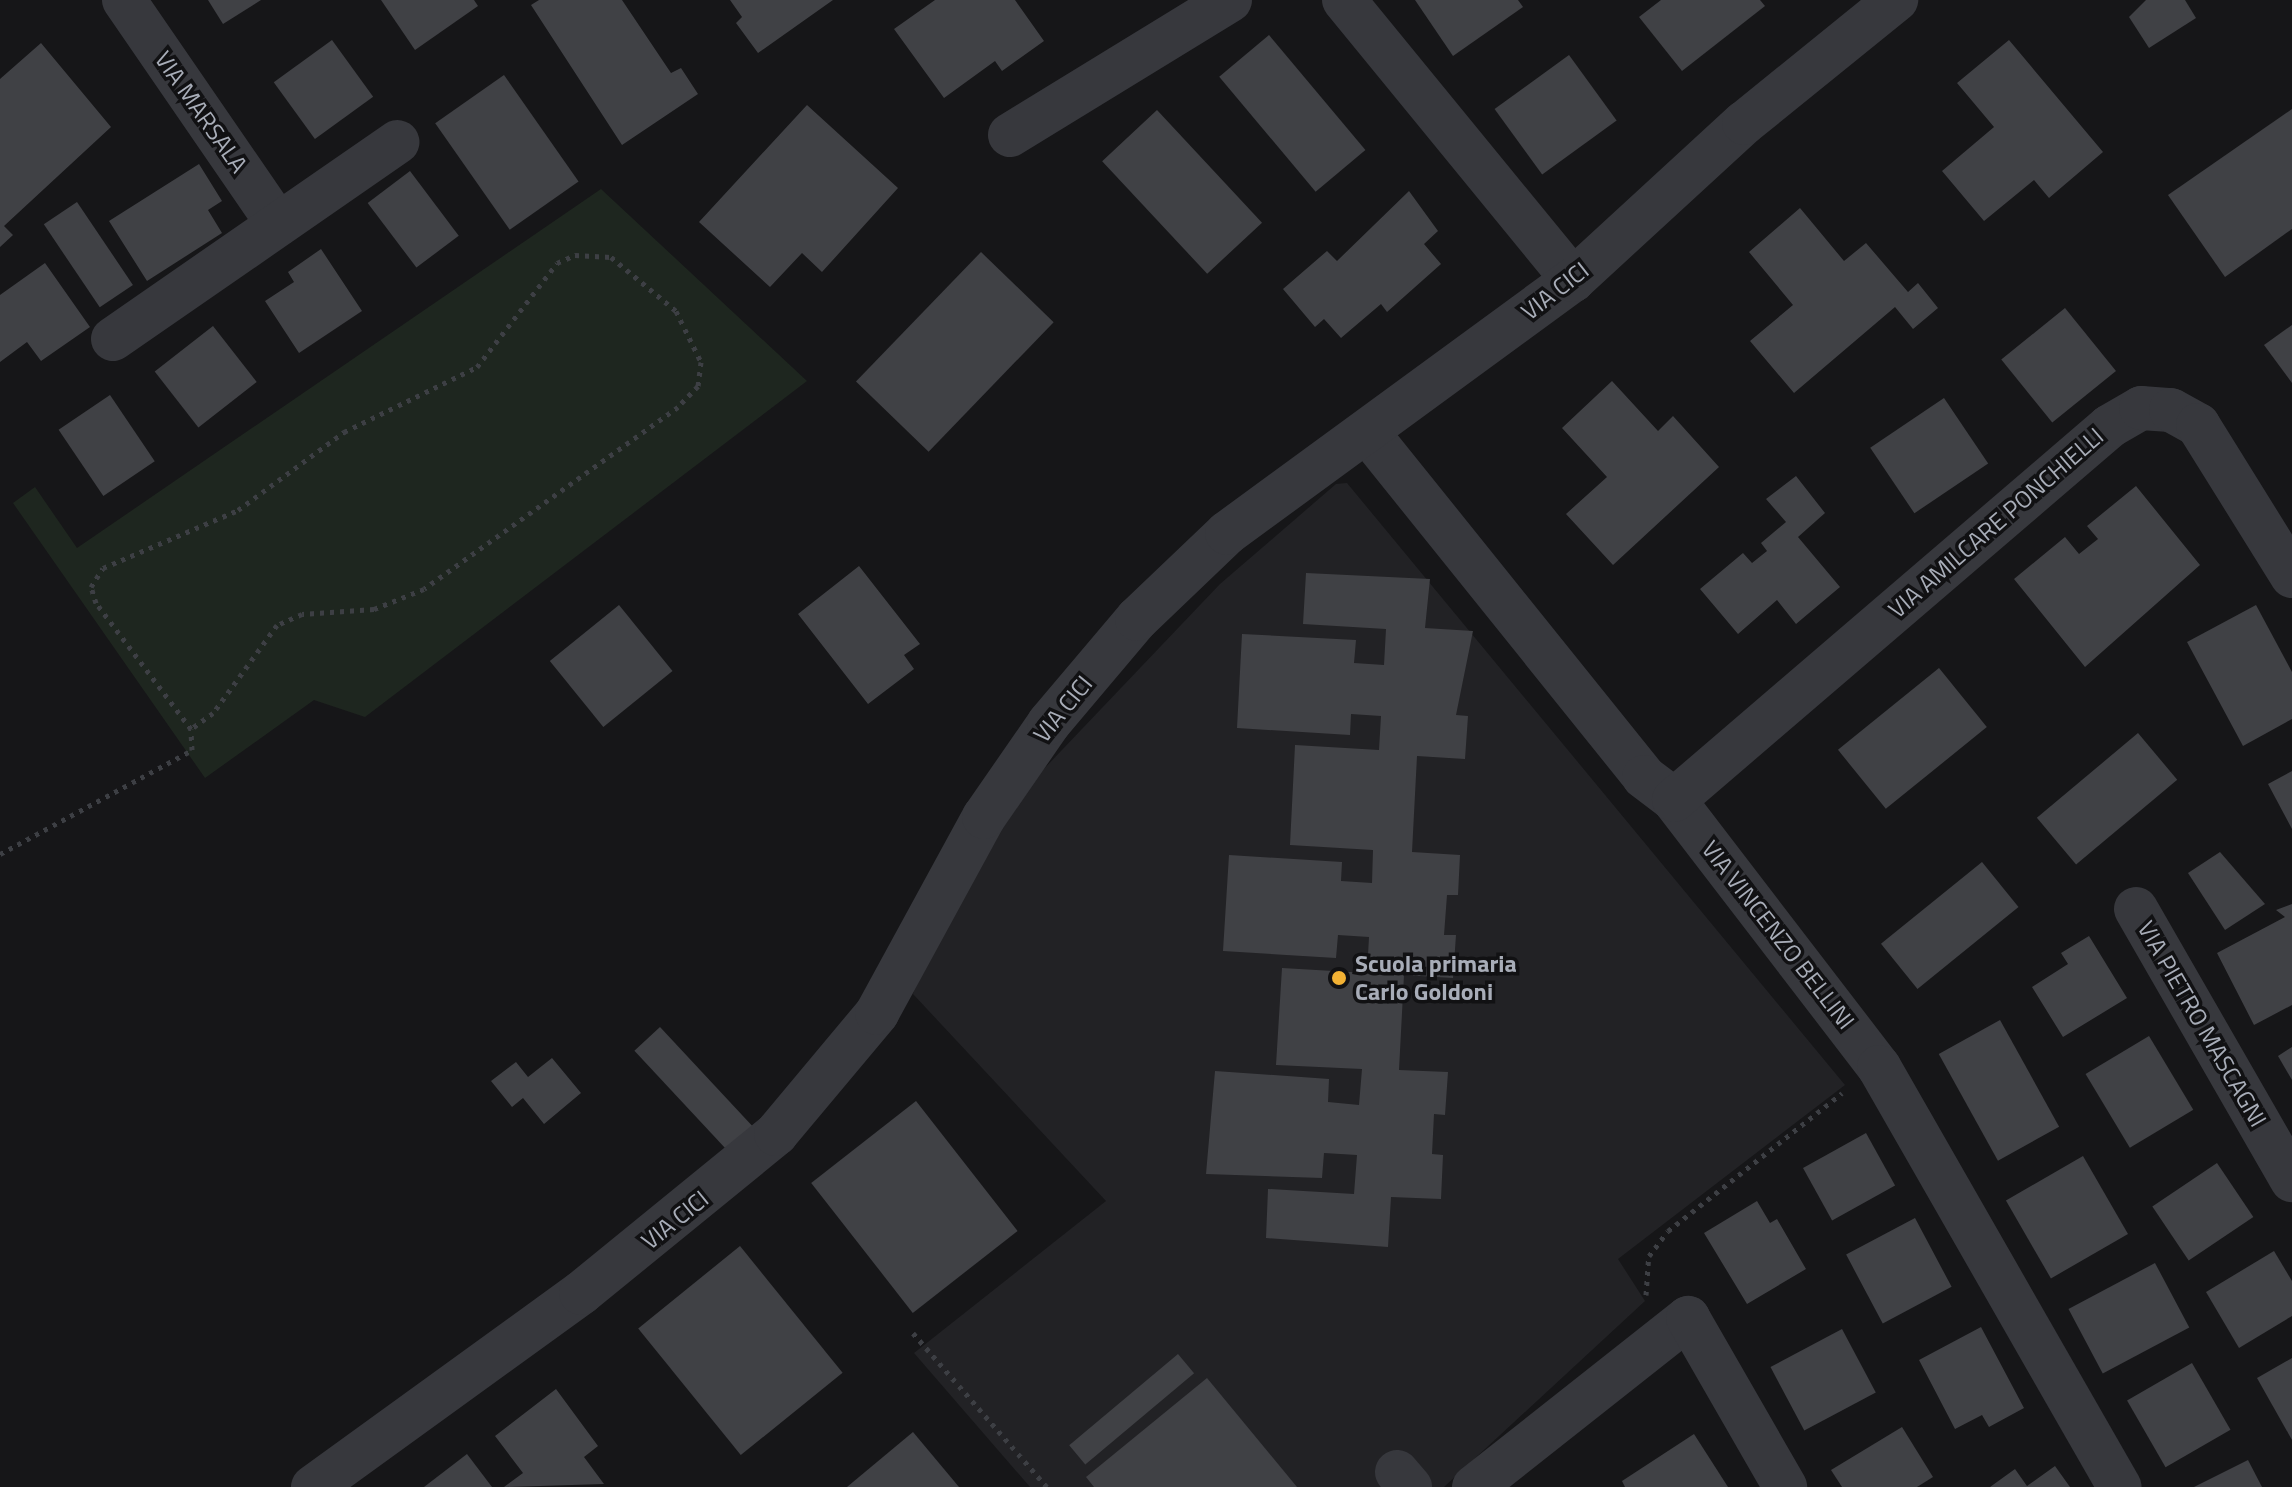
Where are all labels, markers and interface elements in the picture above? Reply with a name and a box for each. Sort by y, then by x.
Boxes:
street label: VIA MARSALA [149,46,253,178]
street label: VIA CICI [1516,256,1594,326]
street label: VIA AMILCARE PONCHIELLI [1883,422,2109,624]
street label: VIA CICI [1027,670,1099,748]
street label: VIA VINCENZO BELLINI [1696,835,1860,1035]
street label: VIA PIETRO MASCAGNI [2131,916,2273,1132]
place label: Scuola primaria Carlo Goldoni [1355,950,1517,1006]
marker: Scuola primaria Carlo Goldoni [1330,969,1348,987]
street label: VIA CICI [636,1184,714,1256]

